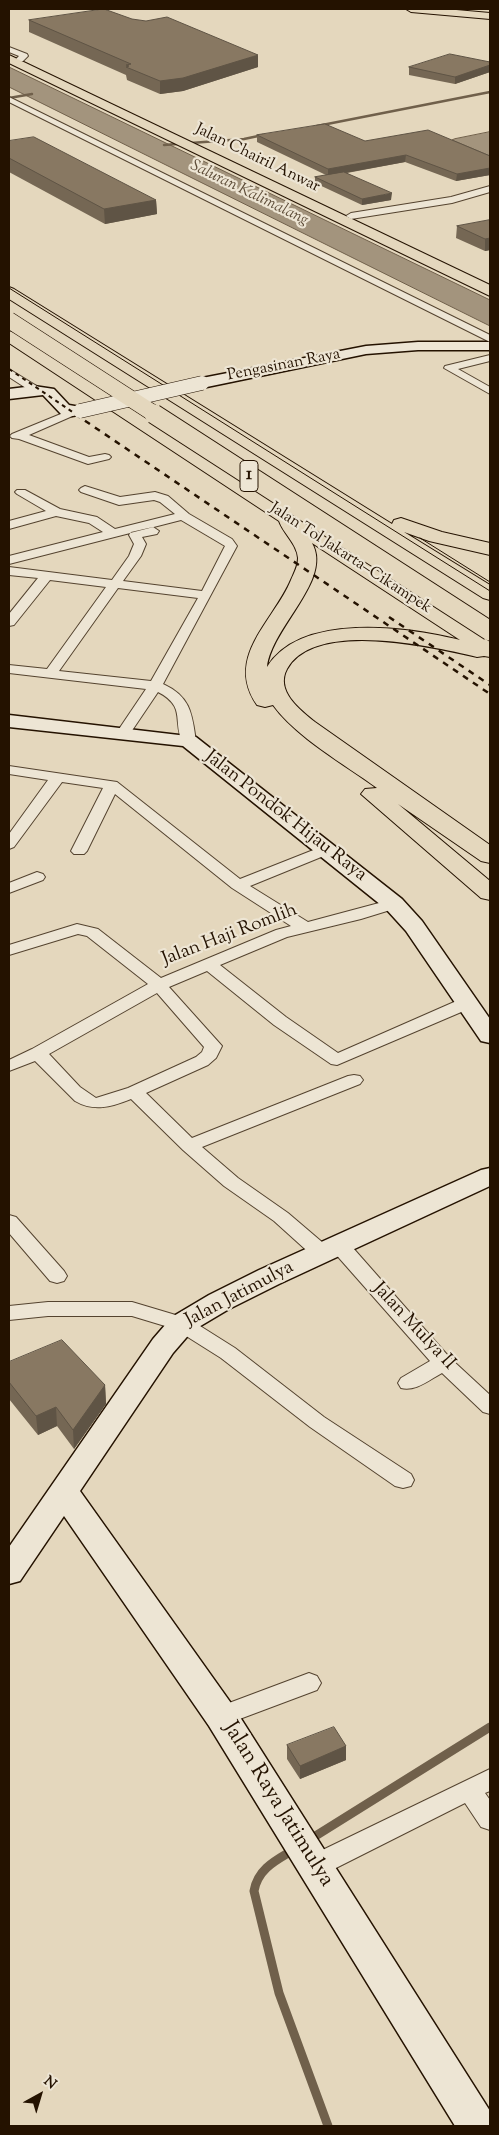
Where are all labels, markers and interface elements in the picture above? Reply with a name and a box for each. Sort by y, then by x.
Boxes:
street label: Jalan Chairil Anwar [192,120,322,198]
water label: Saluran Kalimalang [187,157,311,231]
street label: Pengasinan Raya [226,346,342,386]
road number: 1 [240,461,258,492]
street label: Jalan Tol Jakarta–Cikampek [266,499,434,619]
street label: Jalan Pondok Hijau Raya [199,747,371,887]
street label: Jalan Haji Romlih [159,900,301,972]
street label: Jalan Jatimulya [182,1257,298,1333]
street label: Jalan Mulya II [367,1278,459,1376]
street label: Jalan Raya Jatimulya [216,1718,338,1892]
north arrow [15,2070,65,2120]
text: N [39,2072,60,2095]

